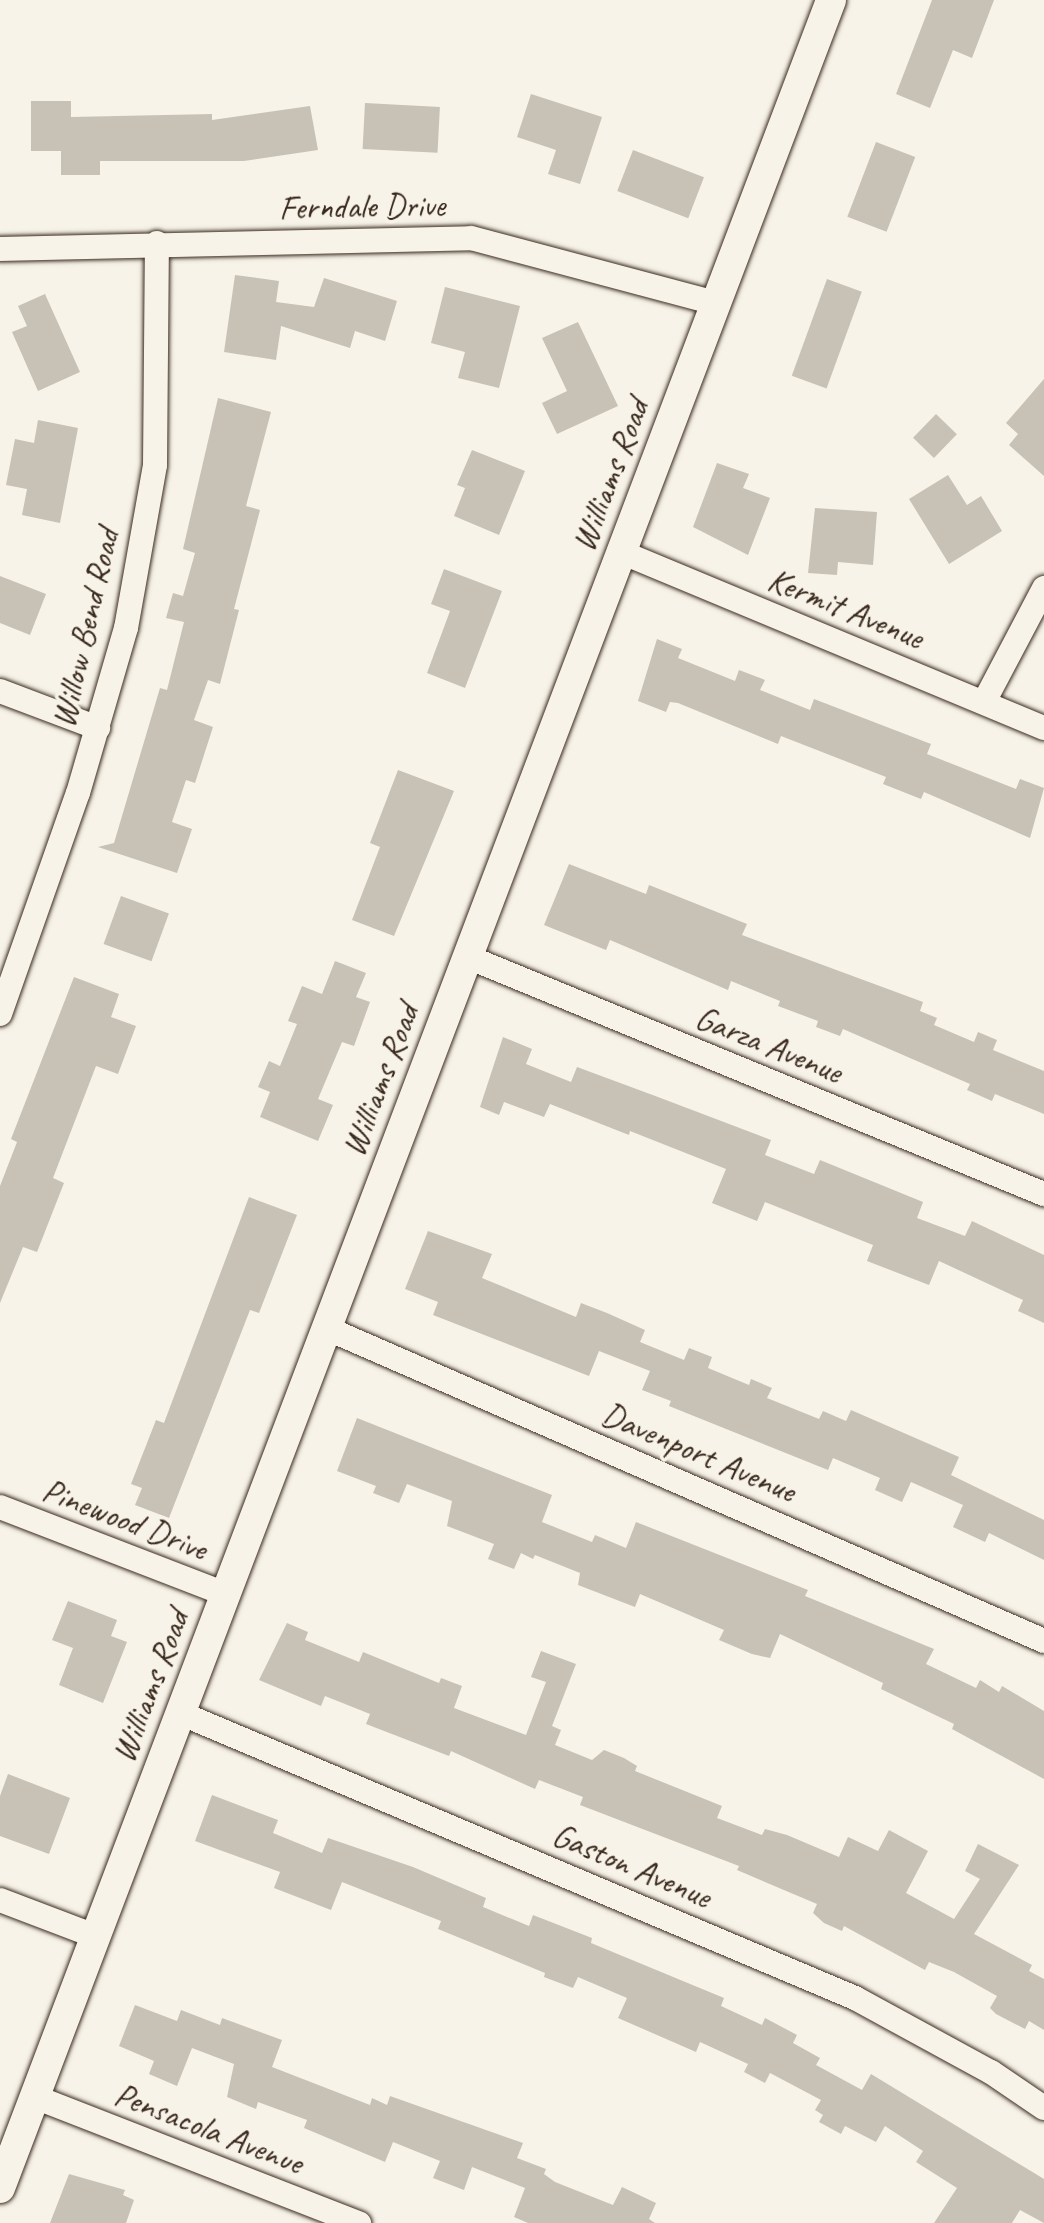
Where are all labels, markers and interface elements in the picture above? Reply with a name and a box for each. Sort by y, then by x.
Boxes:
street label: Ferndale Drive [278,184,446,228]
street label: Williams Road [562,393,658,557]
street label: Willow Bend Road [42,524,128,732]
street label: Kermit Avenue [762,558,930,658]
street label: Garza Avenue [690,996,848,1092]
street label: Williams Road [332,998,428,1162]
street label: Davenport Avenue [596,1393,802,1511]
street label: Pinewood Drive [37,1469,213,1569]
street label: Williams Road [102,1604,198,1768]
street label: Gaston Avenue [547,1813,717,1917]
street label: Pensacola Avenue [109,2073,309,2183]

